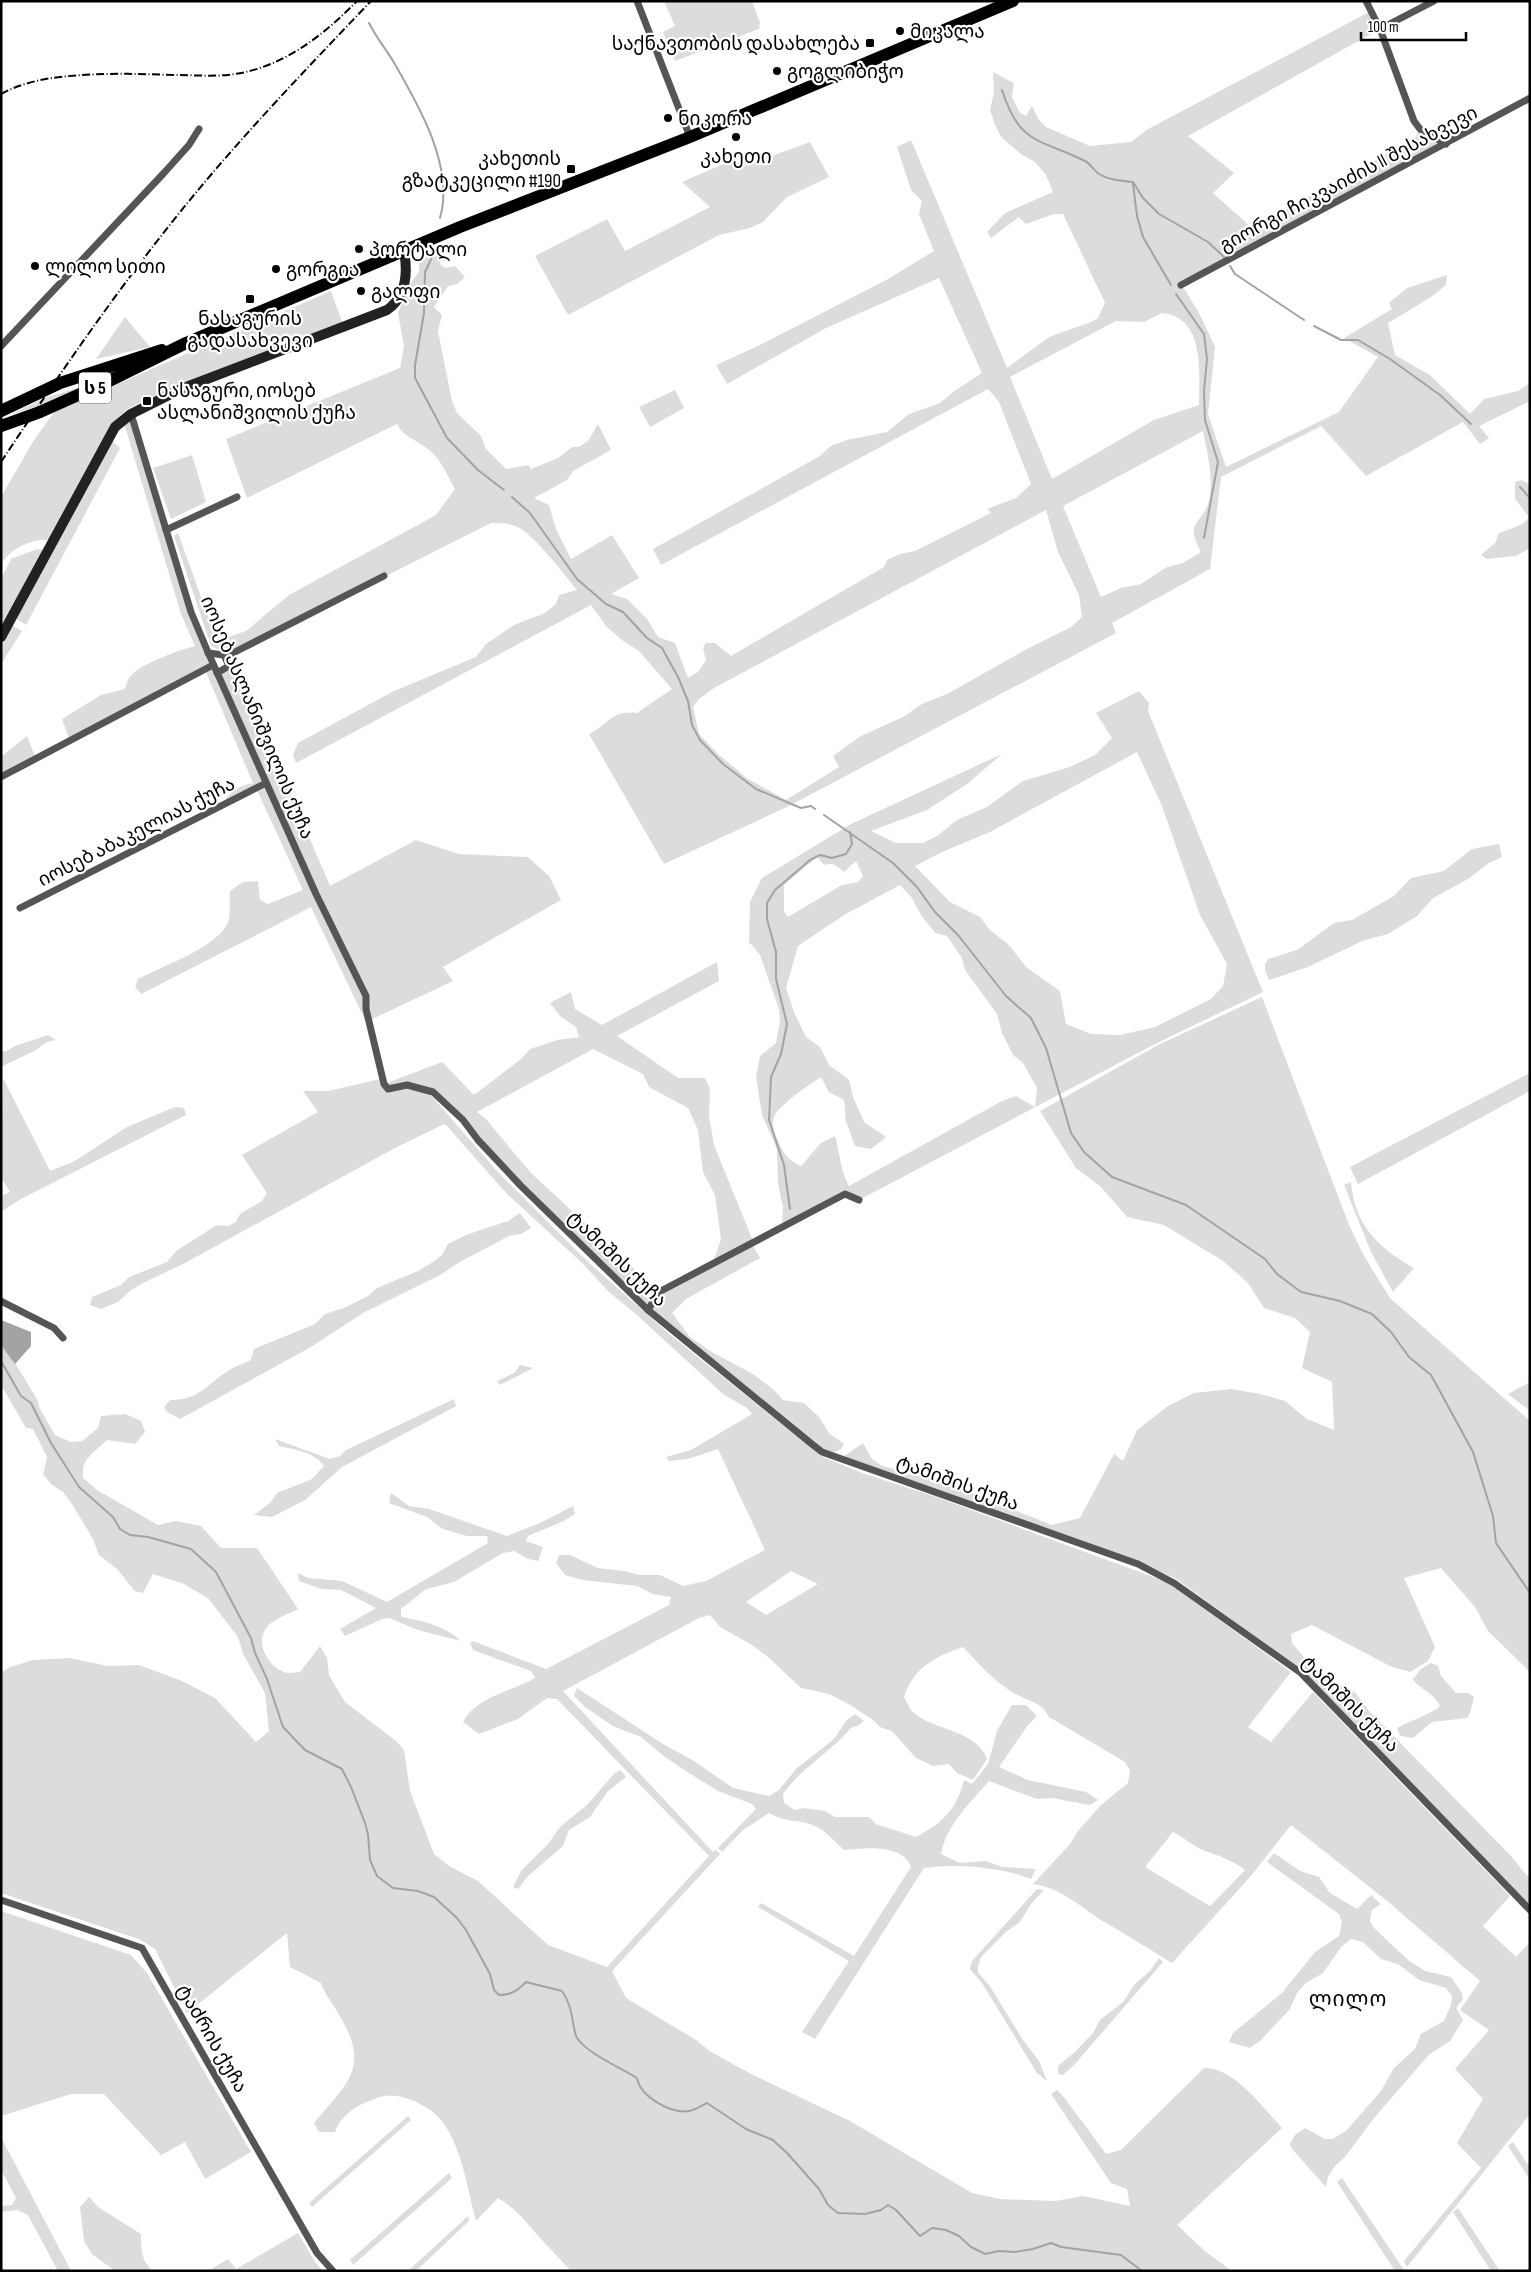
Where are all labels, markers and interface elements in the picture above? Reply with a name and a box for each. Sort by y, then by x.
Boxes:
scale bar [1361,10,1466,42]
text: 100 m [1368,18,1399,37]
place label: მიკალა [910,21,985,44]
marker: მიკალა [894,25,906,37]
place label: საქნავთობის დასახლება [612,33,860,56]
marker: საქნავთობის დასახლება [864,37,876,49]
place label: გოგლიბიჭო [787,61,904,84]
marker: გოგლიბიჭო [771,65,783,77]
street label: გიორგი ჩიკვაიძის II შესახვევი [1216,101,1482,257]
place label: ნიკორა [678,108,752,131]
marker: ნიკორა [662,112,674,124]
marker: კახეთი [730,131,742,143]
place label: კახეთი [700,146,772,169]
place label: კახეთის გზატკეცილი #190 [402,148,561,193]
marker: კახეთის გზატკეცილი #190 [565,163,577,175]
place label: პორტალი [369,239,467,262]
marker: პორტალი [353,243,365,255]
place label: ლილო სითი [45,256,166,279]
place label: გორგია [286,259,360,282]
marker: ლილო სითი [29,260,41,272]
marker: გორგია [270,263,282,275]
place label: გალფი [371,281,440,304]
marker: გალფი [355,285,367,297]
marker: ნასაგურის გადასახვევი [244,293,256,305]
place label: ნასაგურის გადასახვევი [187,308,313,353]
road number: ს 5 [79,372,111,403]
place label: ნასაგური, იოსებ ასლანიშვილის ქუჩა [157,380,356,425]
marker: ნასაგური, იოსებ ასლანიშვილის ქუჩა [141,395,153,407]
street label: იოსებ ასლანიშვილის ქუჩა [195,593,318,843]
street label: იოსებ აბაკელიას ქუჩა [34,773,239,892]
street label: ტამიშის ქუჩა [563,1206,671,1312]
street label: ტამიშის ქუჩა [893,1451,1022,1516]
street label: ტამიშის ქუჩა [1296,1650,1404,1758]
street label: ტაძრის ქუჩა [171,1980,252,2097]
district label: ლილო [1309,1987,1387,2012]

